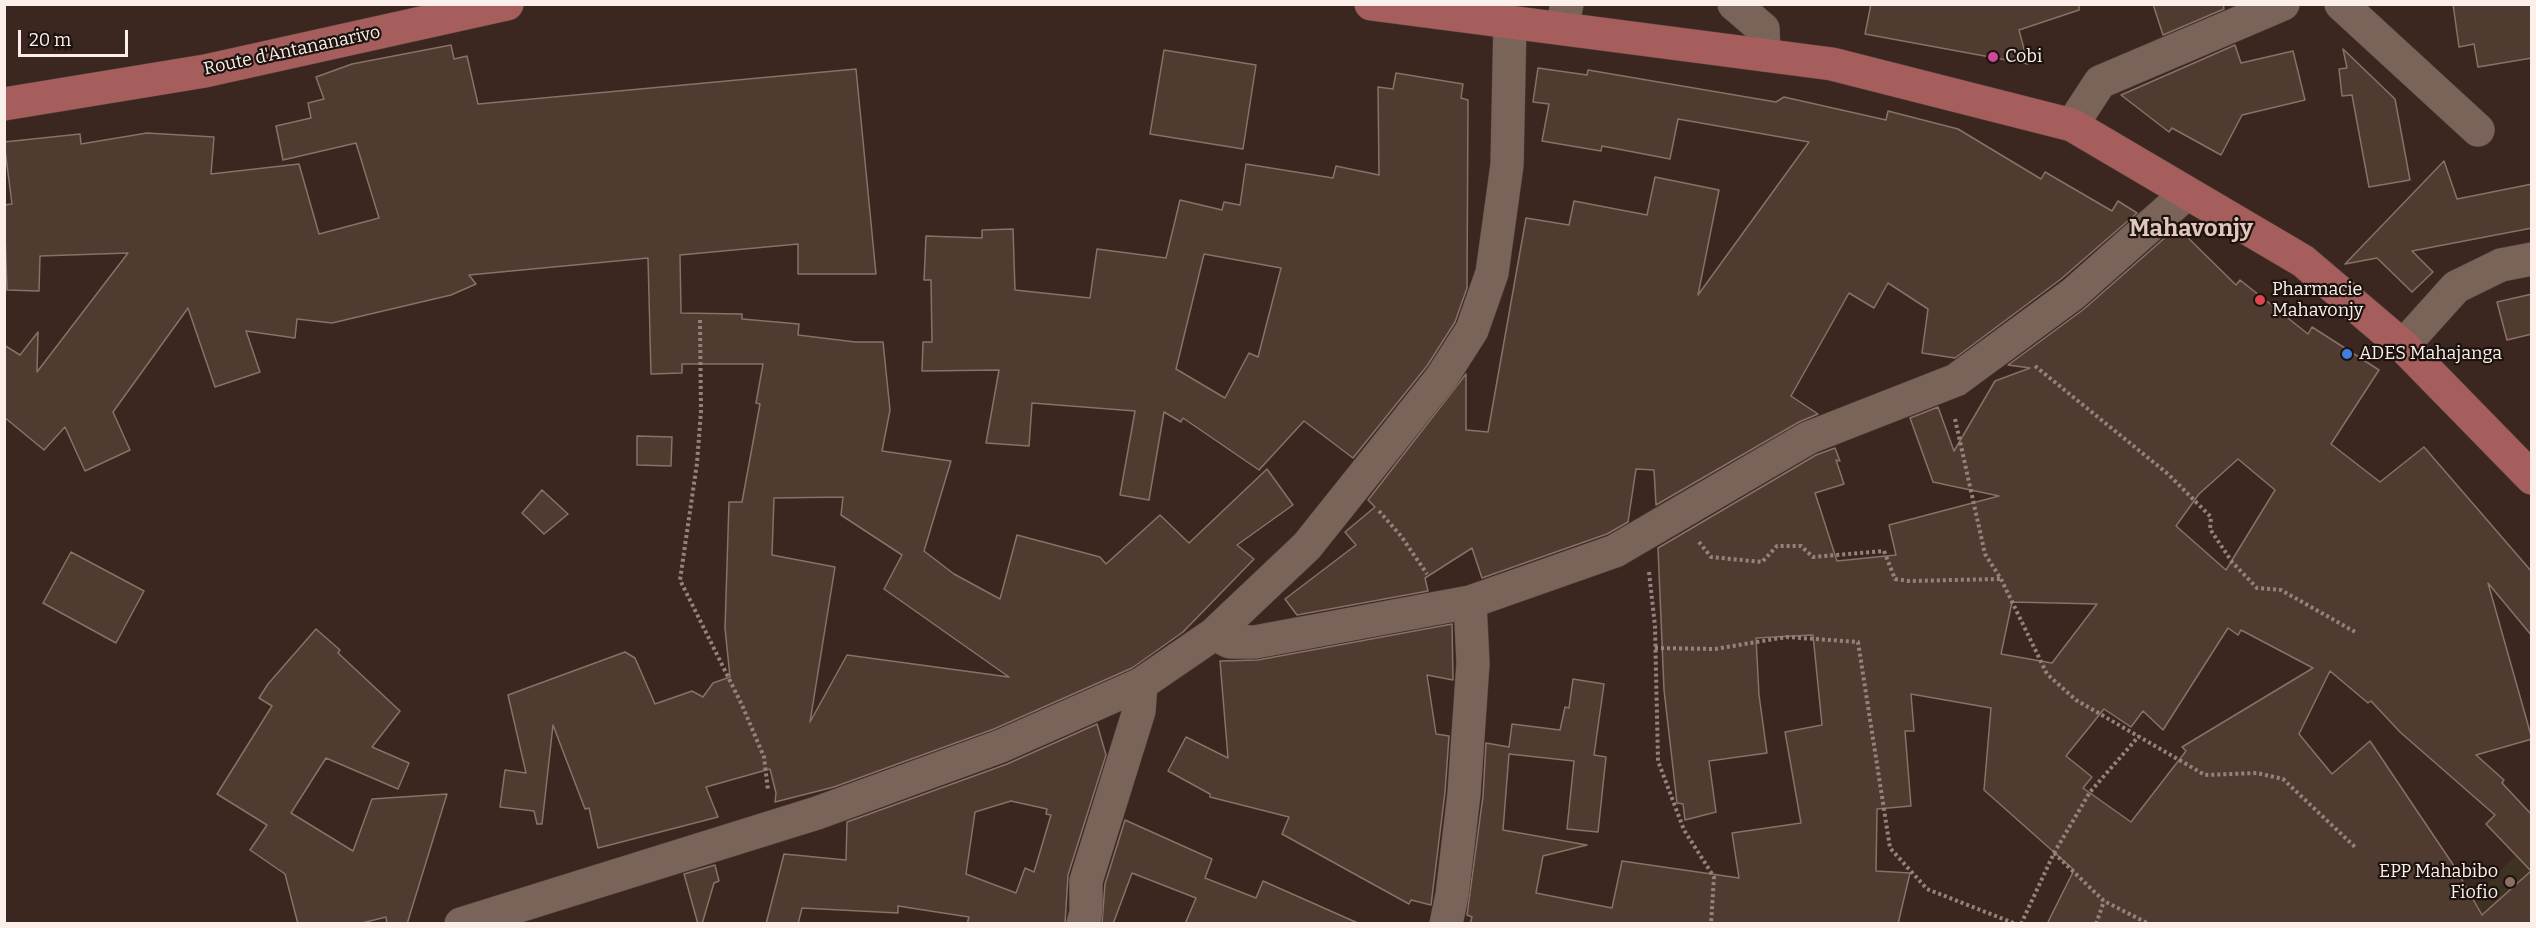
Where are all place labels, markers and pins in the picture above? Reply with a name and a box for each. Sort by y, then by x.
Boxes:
place label: Cobi [2005,46,2042,68]
marker: Cobi [1986,50,2000,64]
place label: Pharmacie Mahavonjy [2272,279,2363,322]
marker: Pharmacie Mahavonjy [2253,293,2267,307]
place label: ADES Mahajanga [2359,343,2502,365]
marker: ADES Mahajanga [2340,347,2354,361]
place label: EPP Mahabibo Fiofio [2379,861,2498,904]
marker: EPP Mahabibo Fiofio [2503,875,2517,889]

